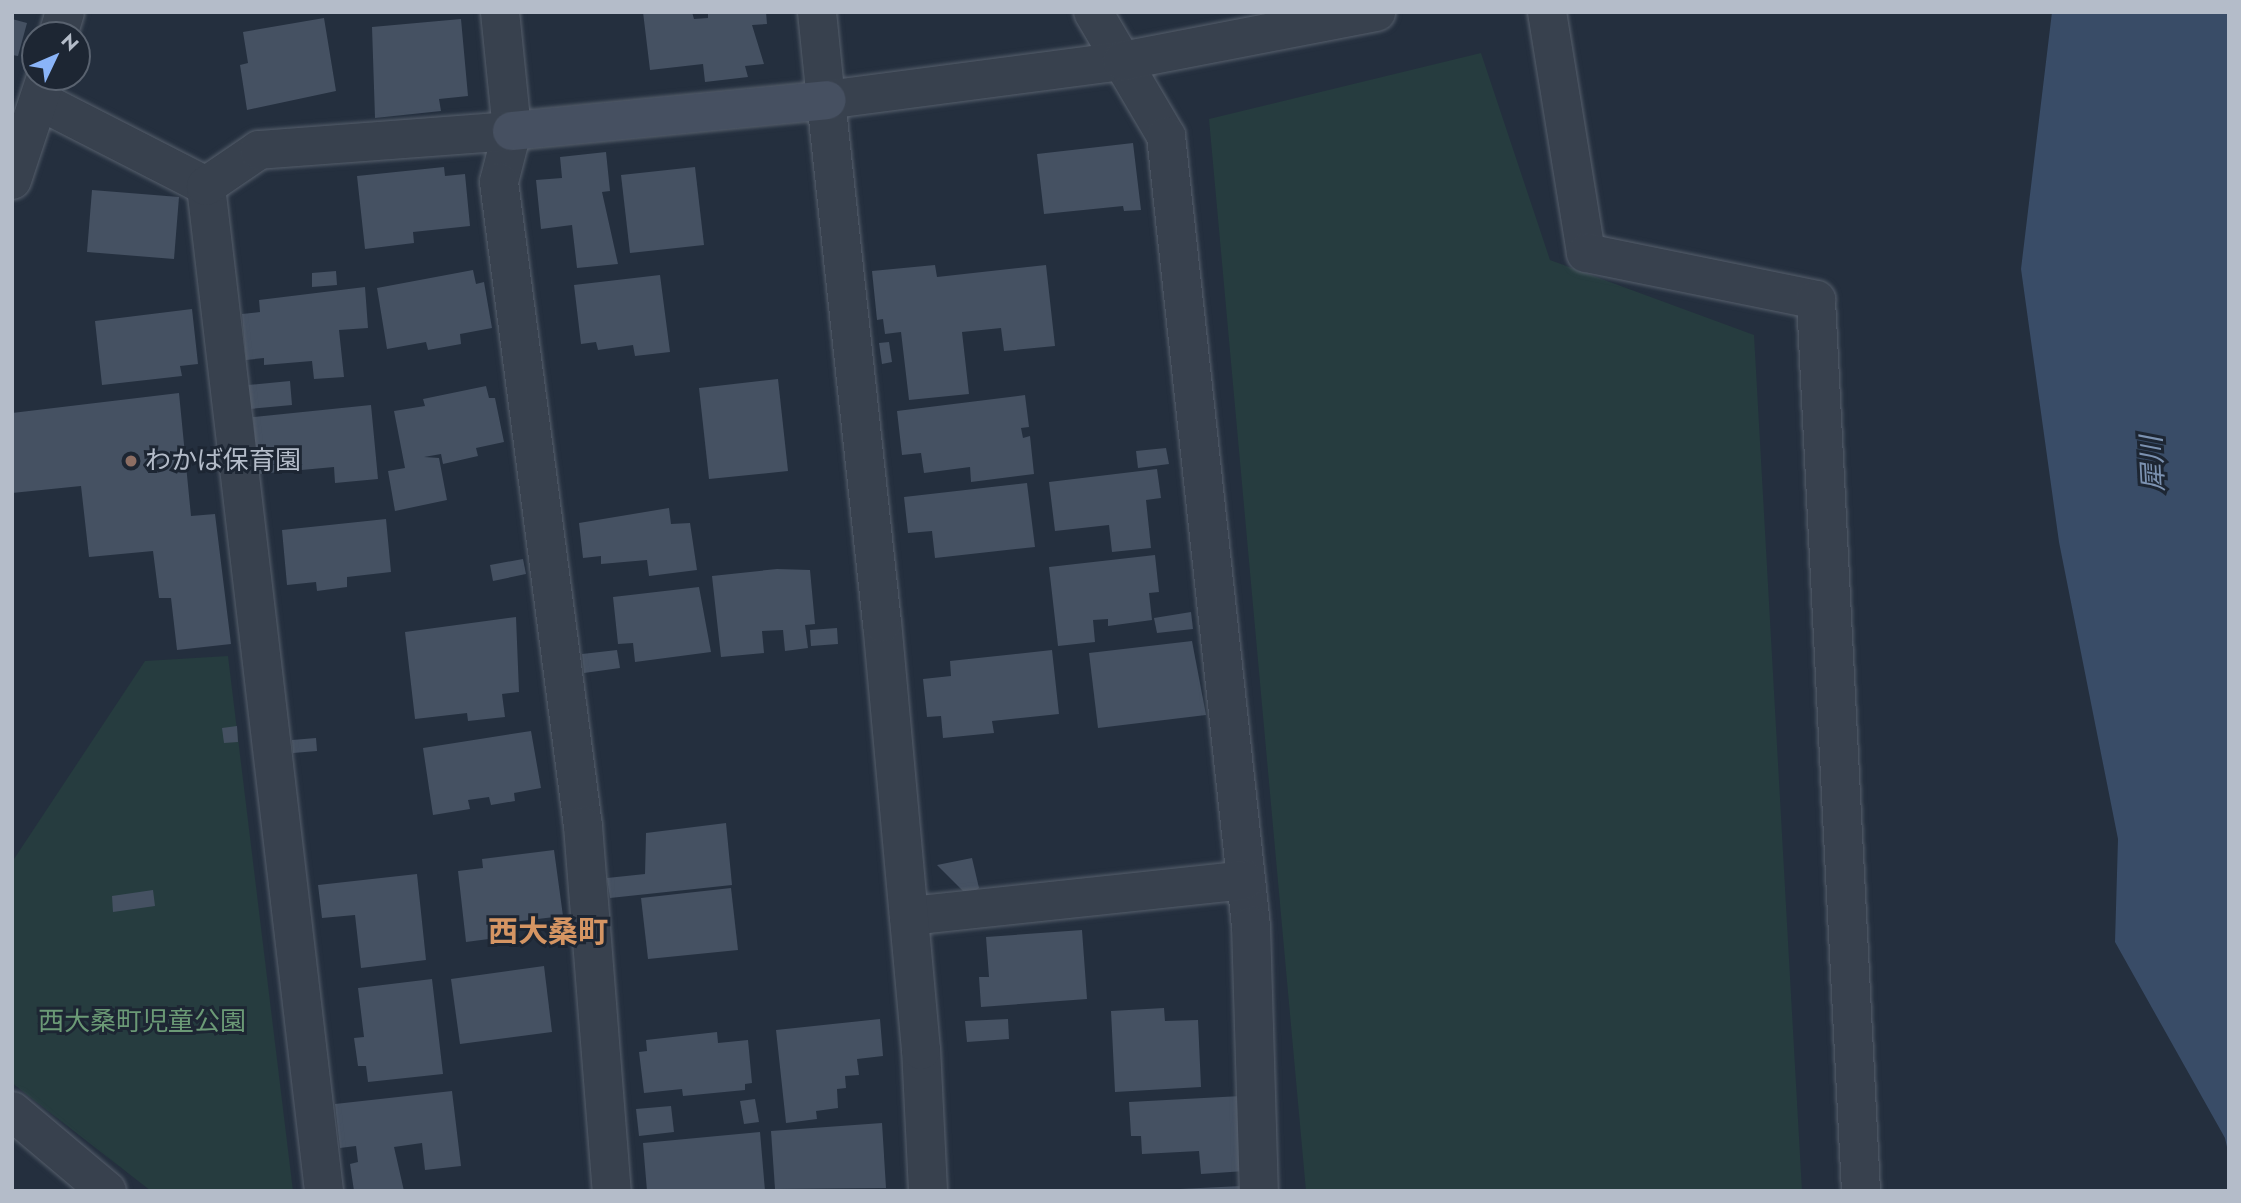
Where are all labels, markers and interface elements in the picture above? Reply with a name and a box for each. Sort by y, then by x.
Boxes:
north arrow [21,21,91,91]
text: N [55,28,85,57]
water label: 犀川 [2135,435,2171,493]
place label: わかば保育園 [145,445,301,477]
marker: わかば保育園 [123,453,139,469]
district label: 西大桑町 [488,914,608,950]
park label: 西大桑町児童公園 [38,1006,246,1038]

